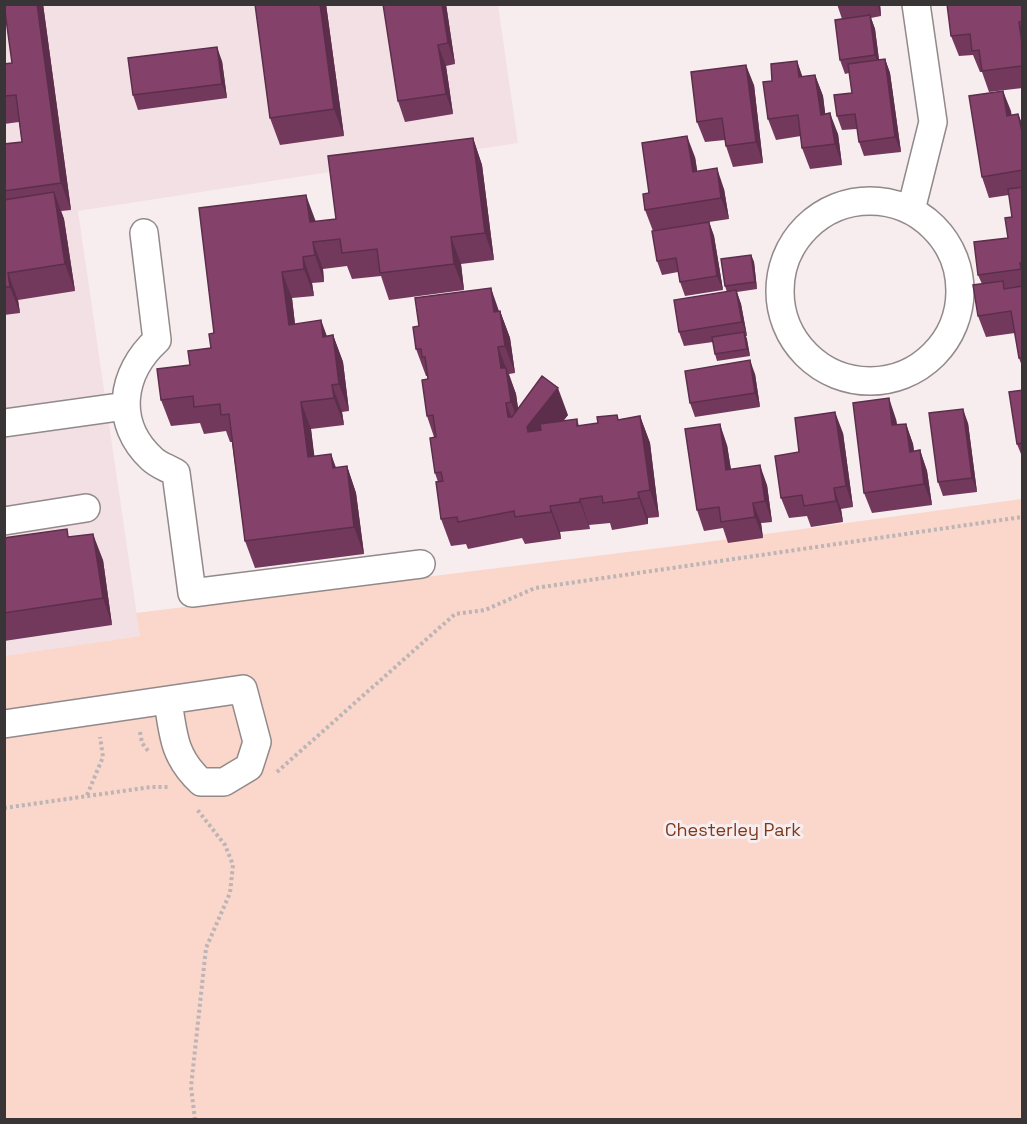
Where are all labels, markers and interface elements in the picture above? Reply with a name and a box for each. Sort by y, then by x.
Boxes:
park label: Chesterley Park [665,818,801,841]

